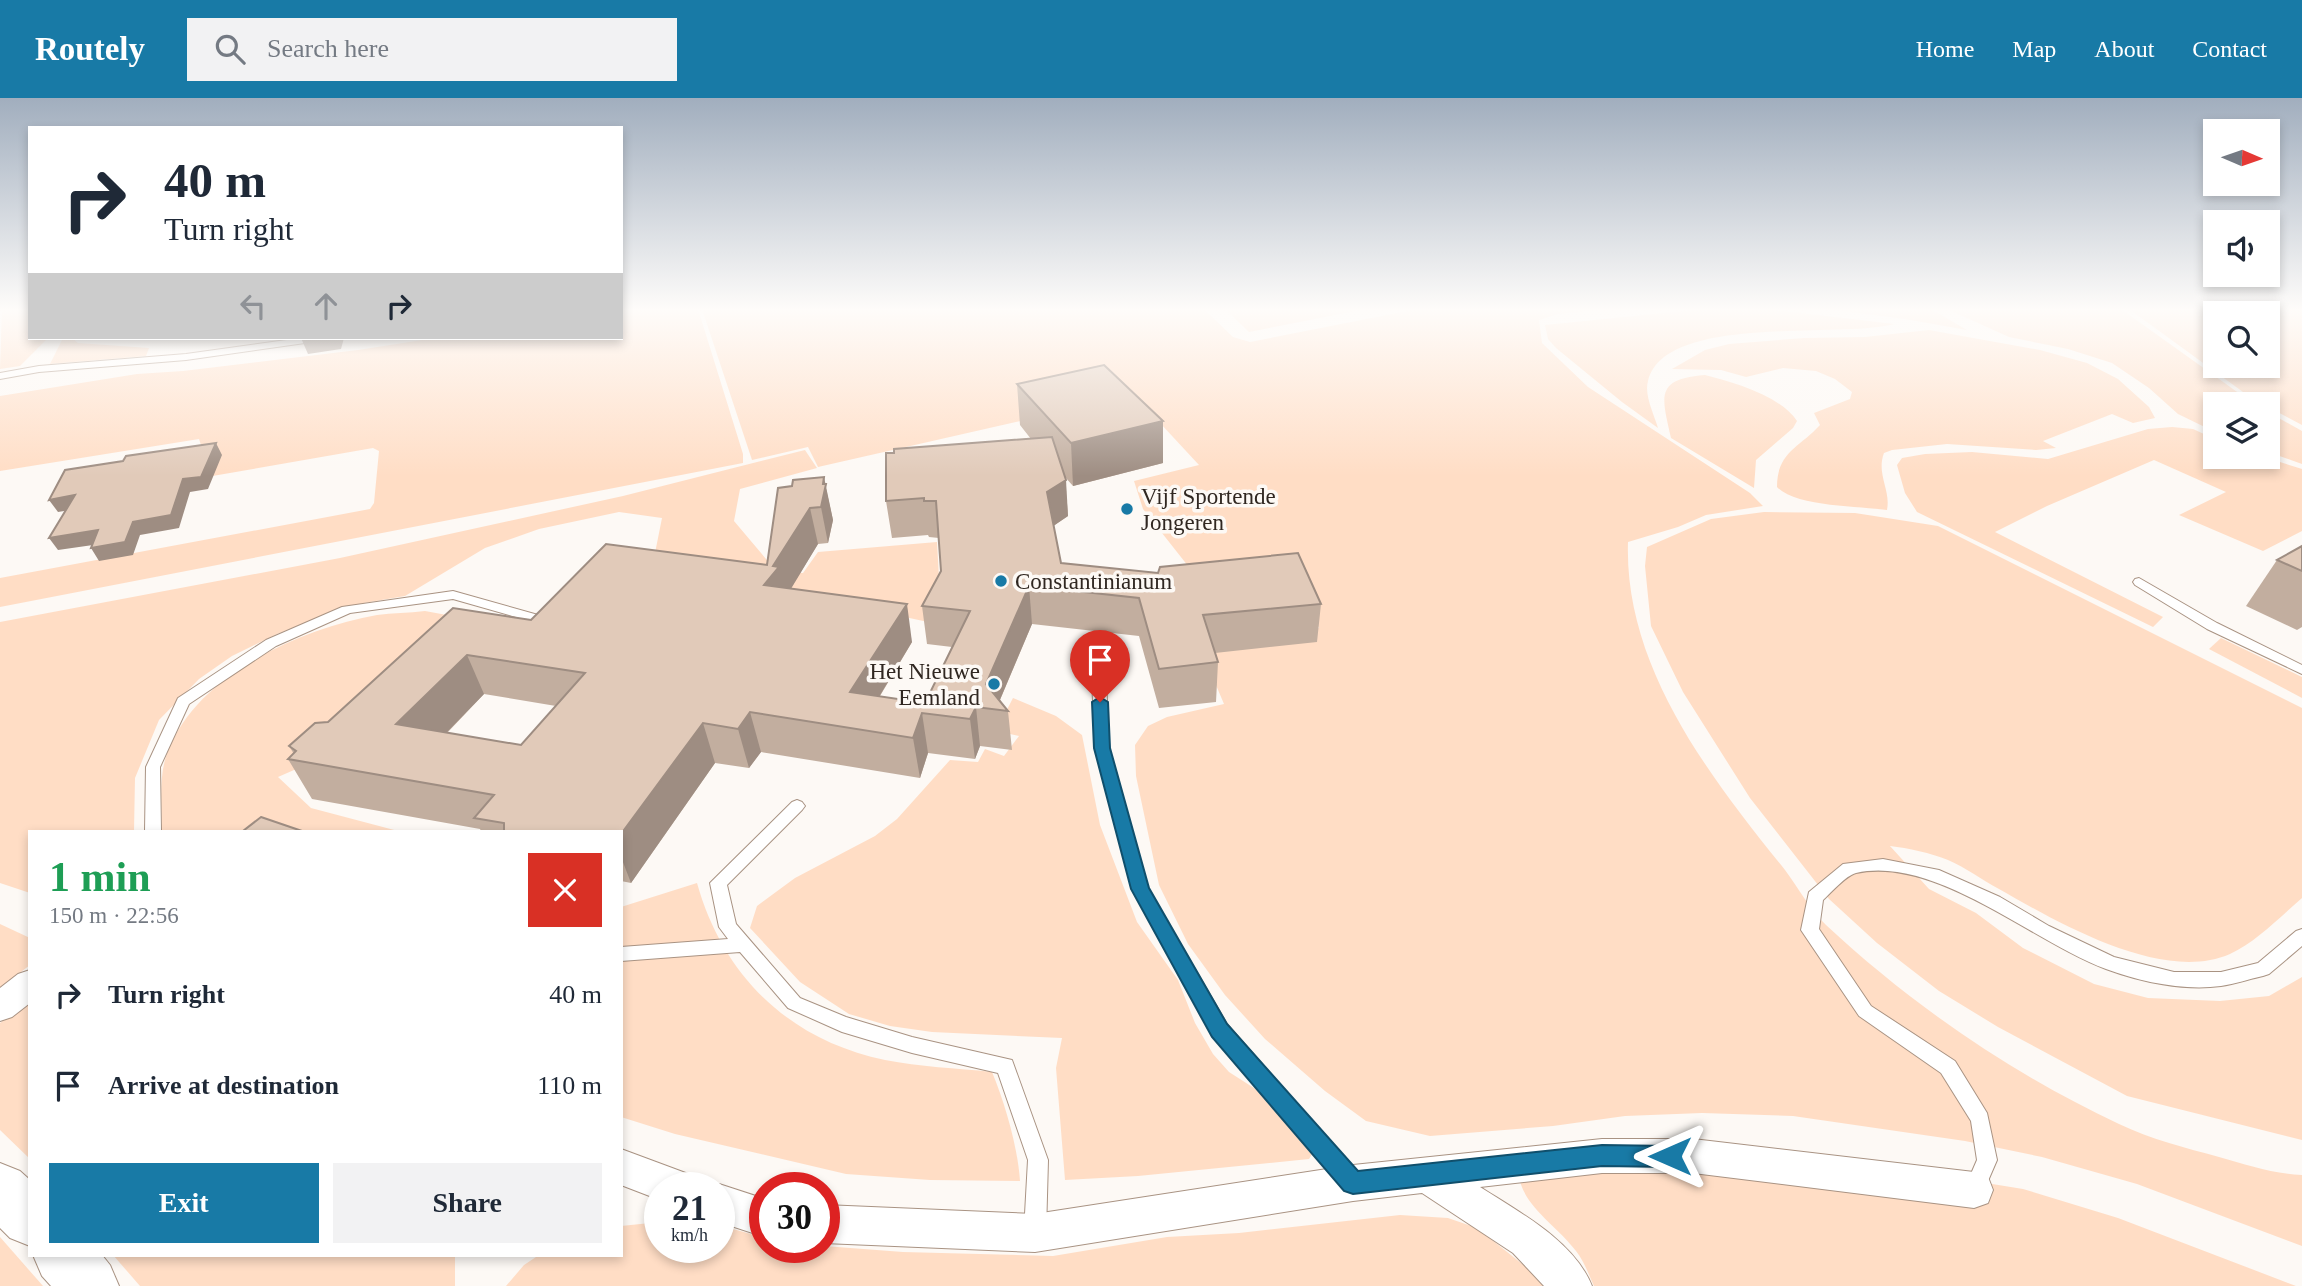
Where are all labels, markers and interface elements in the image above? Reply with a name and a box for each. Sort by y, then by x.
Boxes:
search box [187,18,677,81]
icon: search [211,30,249,68]
text: Routely [35,31,145,67]
text: Search here [267,34,389,63]
text: Home [1916,36,1974,62]
text: Map [2012,36,2056,62]
text: About [2094,36,2154,62]
text: Contact [2192,36,2267,62]
north arrow [2203,119,2280,196]
map controls [2203,119,2280,469]
text: 40 m [164,153,266,208]
icon: right [49,154,140,245]
button: sound [2203,210,2280,287]
text: Turn right [164,211,294,247]
icon: left [234,287,272,325]
icon: ahead [307,287,345,325]
icon: right [380,287,418,325]
button: search [2203,301,2280,378]
button: layers [2203,392,2280,469]
place label: Vijf Sportende Jongeren [1141,484,1276,535]
marker: Vijf Sportende Jongeren [1119,501,1135,517]
place label: Constantinianum [1015,569,1172,594]
marker: Constantinianum [993,573,1009,589]
pin [1070,630,1130,702]
icon: arrive [1081,641,1119,679]
place label: Het Nieuwe Eemland [870,659,980,710]
marker: Het Nieuwe Eemland [986,676,1002,692]
button: close [528,853,602,927]
text: 1 min [49,854,151,900]
text: 150 m · 22:56 [49,903,179,928]
icon: right [49,976,87,1014]
text: Turn right [108,980,225,1009]
text: 40 m [549,980,602,1009]
icon: arrive [49,1067,87,1105]
text: Arrive at destination [108,1071,339,1100]
text: 110 m [537,1071,602,1100]
position arrow [1633,1119,1707,1193]
button: Exit [49,1163,319,1243]
button: Share [333,1163,602,1243]
speed limit sign: 30 [749,1172,840,1263]
text: 21 [672,1189,707,1228]
text: km/h [671,1225,708,1245]

